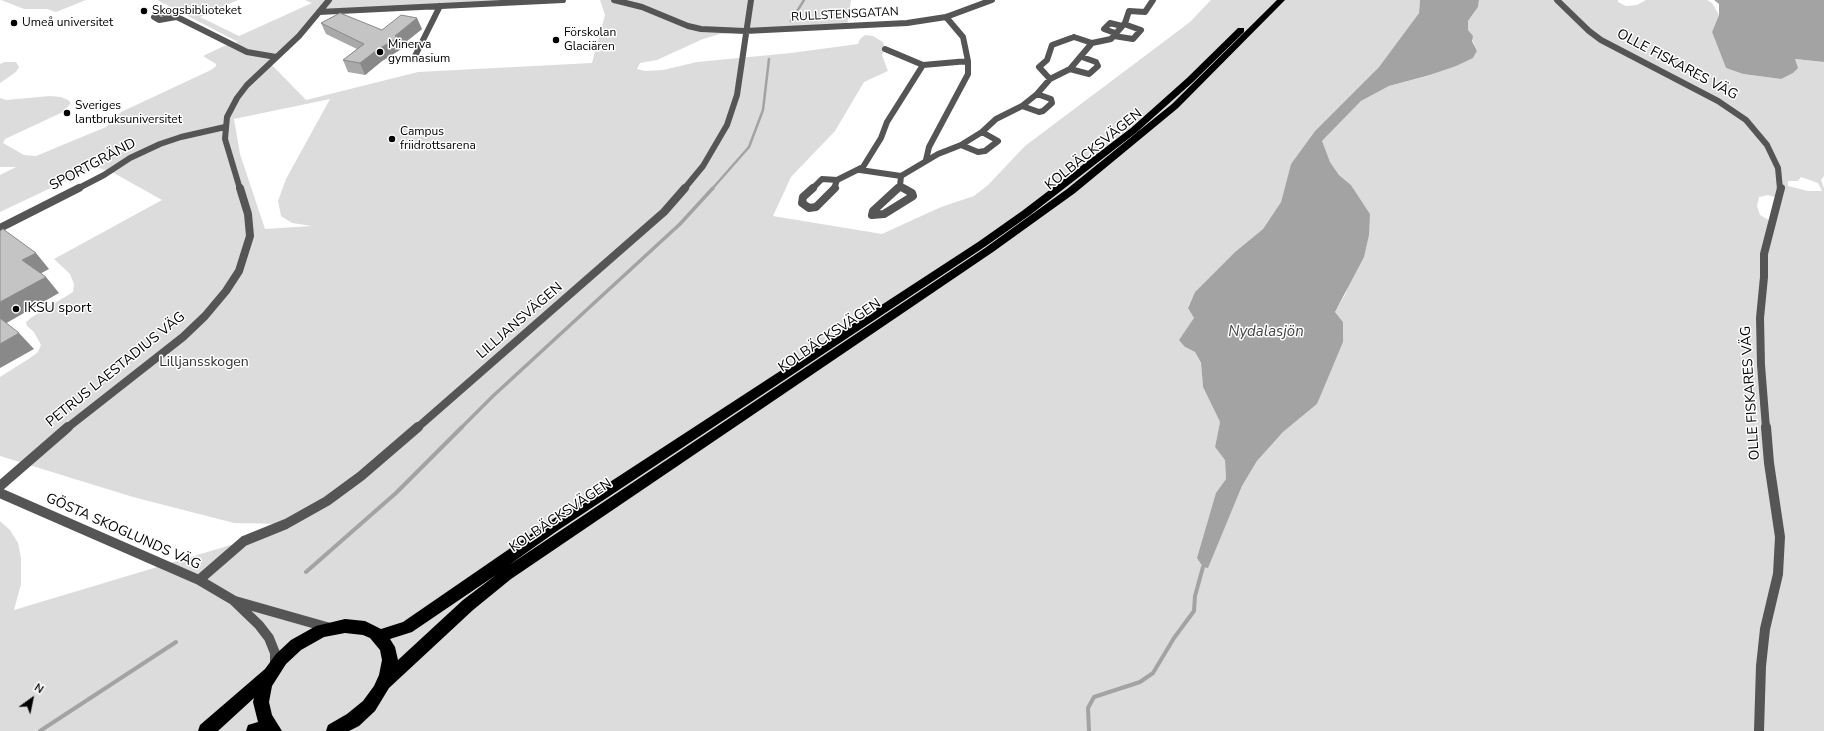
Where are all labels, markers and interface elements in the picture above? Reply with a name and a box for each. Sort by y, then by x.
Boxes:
place label: Skogsbiblioteket [152,4,241,18]
street label: RULLSTENSGATAN [791,5,899,25]
marker: Skogsbiblioteket [139,6,149,16]
place label: Umeå universitet [22,16,113,30]
marker: Umeå universitet [9,18,19,28]
place label: Förskolan Glaciären [564,26,616,54]
street label: OLLE FISKARES VÄG [1614,26,1740,104]
marker: Förskolan Glaciären [551,35,561,45]
place label: Minerva gymnasium [388,38,450,66]
marker: Minerva gymnasium [375,47,385,57]
place label: Sveriges lantbruksuniversitet [75,99,182,127]
street label: KOLBÄCKSVÄGEN [1042,106,1146,194]
marker: Sveriges lantbruksuniversitet [62,108,72,118]
place label: Campus friidrottsarena [400,125,476,153]
marker: Campus friidrottsarena [387,134,397,144]
street label: SPORTGRÄND [47,135,139,195]
street label: LILLJANSVÄGEN [474,279,566,363]
street label: KOLBÄCKSVÄGEN [776,296,884,376]
place label: IKSU sport [24,301,91,317]
marker: IKSU sport [11,304,21,314]
street label: PETRUS LAESTADIUS VÄG [43,309,189,431]
water label: Nydalasjön [1228,323,1304,341]
street label: OLLE FISKARES VÄG [1738,325,1764,461]
park label: Lilljansskogen [159,355,249,371]
street label: KOLBÄCKSVÄGEN [507,476,615,556]
street label: GÖSTA SKOGLUNDS VÄG [43,490,203,574]
north arrow [12,679,52,719]
text: N [31,680,46,697]

